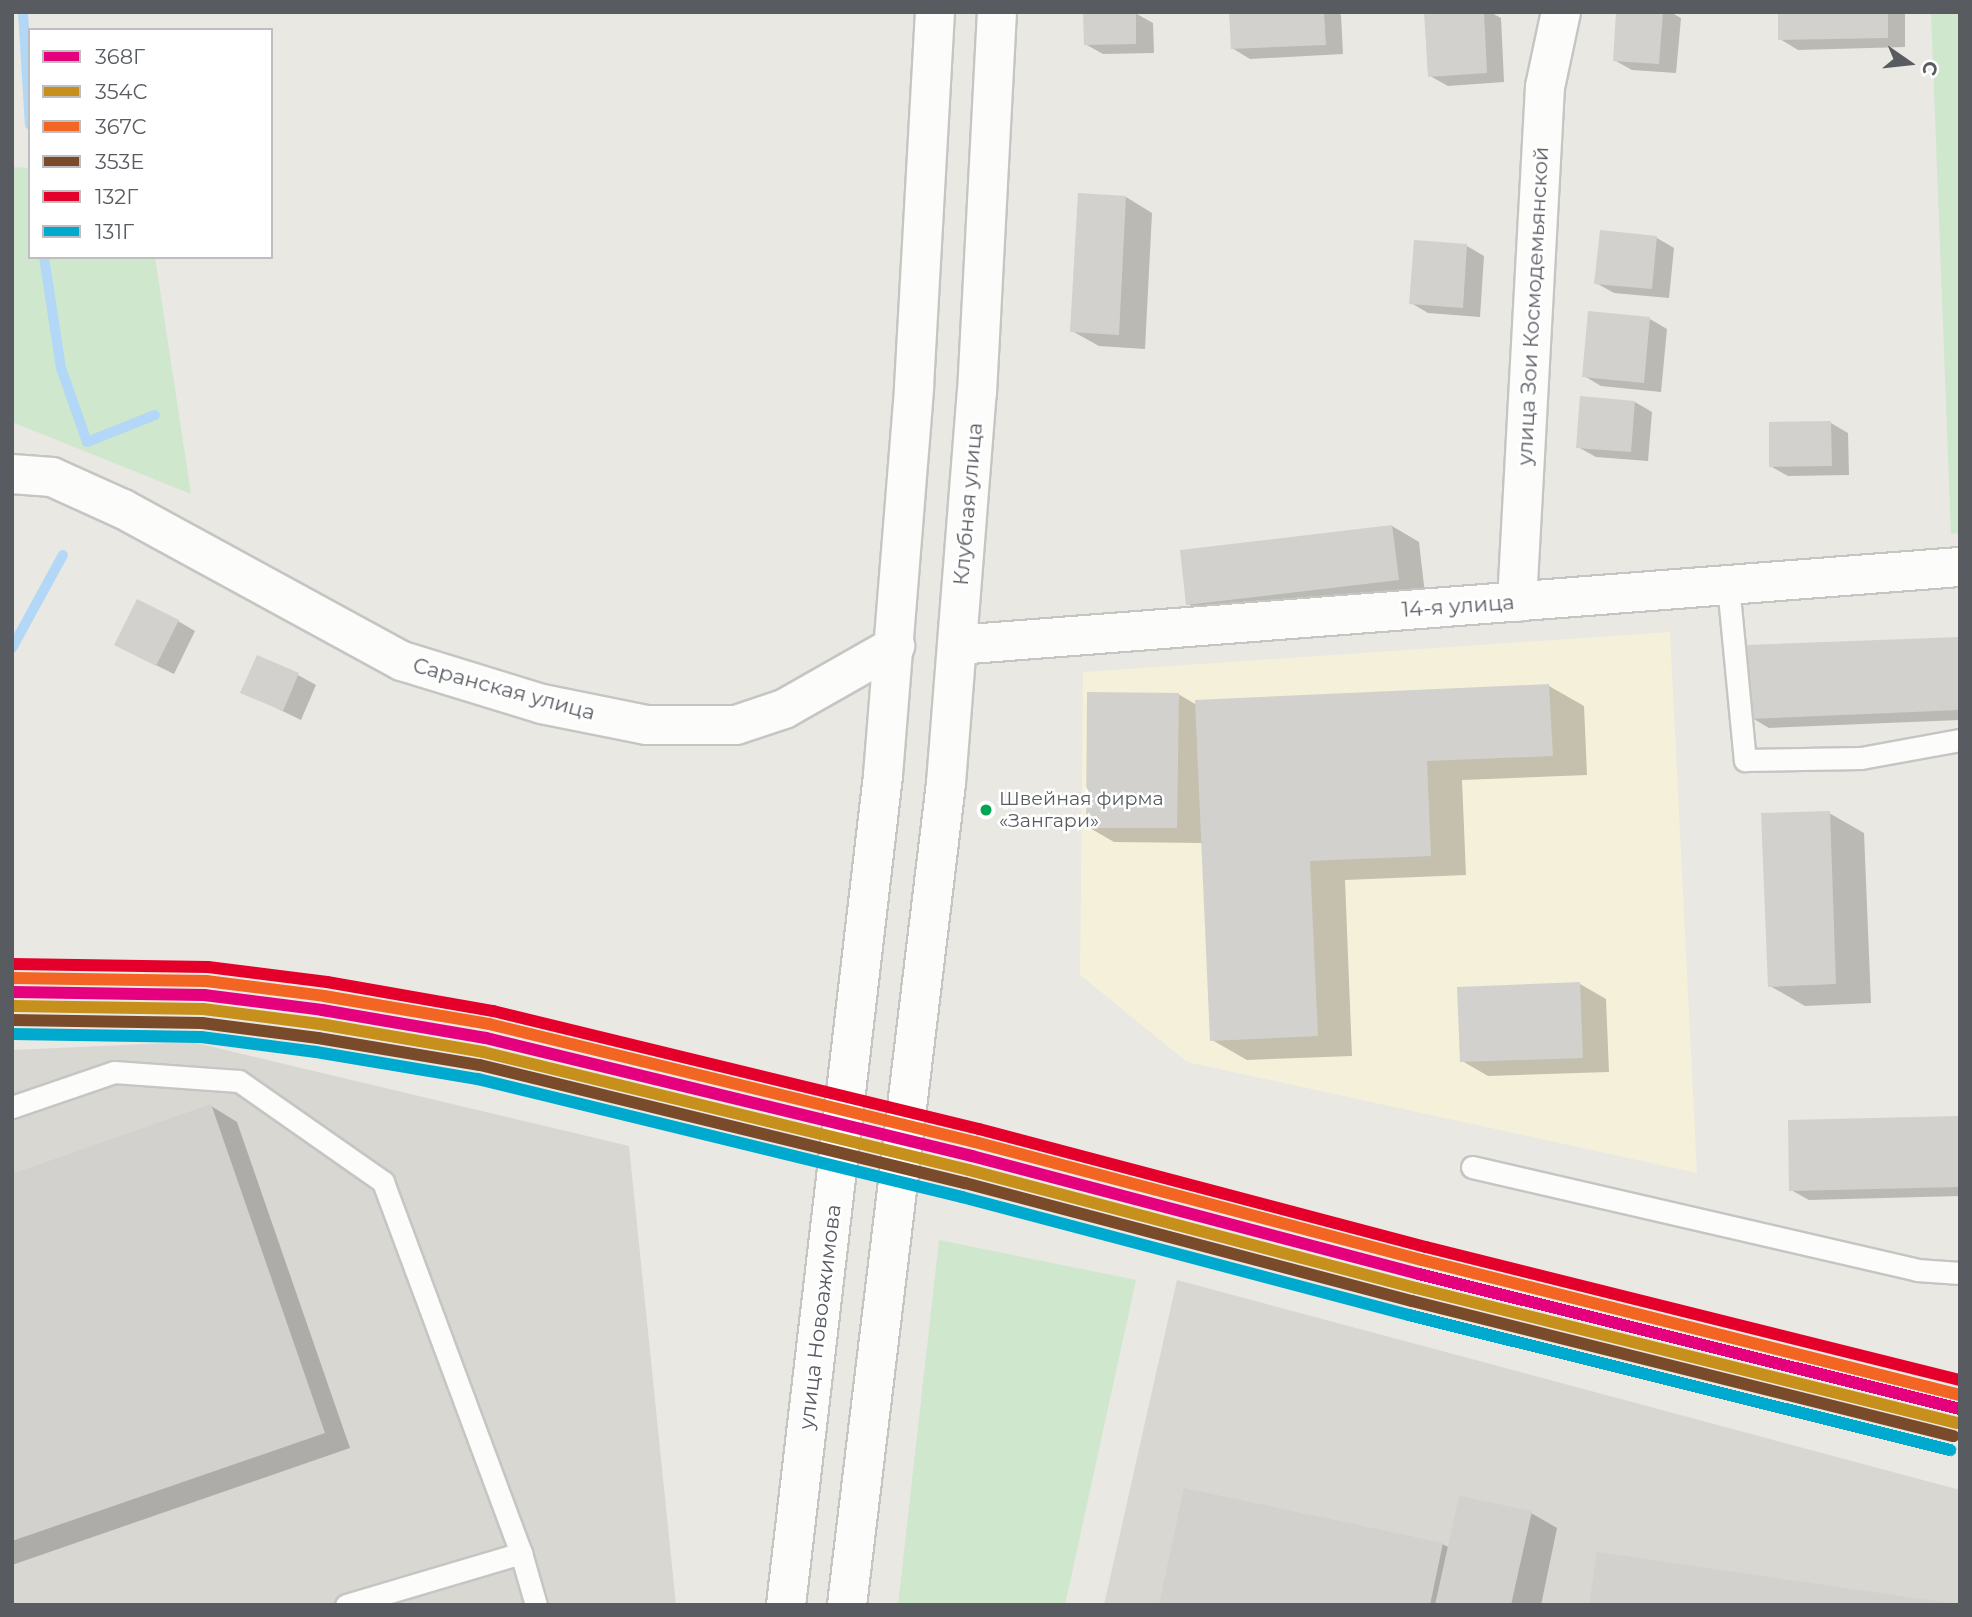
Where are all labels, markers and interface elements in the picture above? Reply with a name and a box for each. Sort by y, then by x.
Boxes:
legend [28,28,273,259]
north arrow [1874,28,1944,98]
text: 368Г [95,44,145,69]
text: С [1917,59,1943,78]
text: 354С [95,79,148,104]
text: 367С [95,114,146,139]
street label: улица Зои Космодемьянской [1512,146,1554,466]
text: 353Е [95,149,144,174]
text: 132Г [95,184,138,209]
text: 131Г [95,219,134,244]
street label: Клубная улица [948,422,988,586]
street label: 14-я улица [1401,589,1515,623]
street label: Саранская улица [410,653,598,725]
place label: Швейная фирма «Зангари» [999,788,1164,832]
marker: Швейная фирма «Зангари» [979,803,993,817]
street label: улица Новоажимова [794,1203,846,1431]

